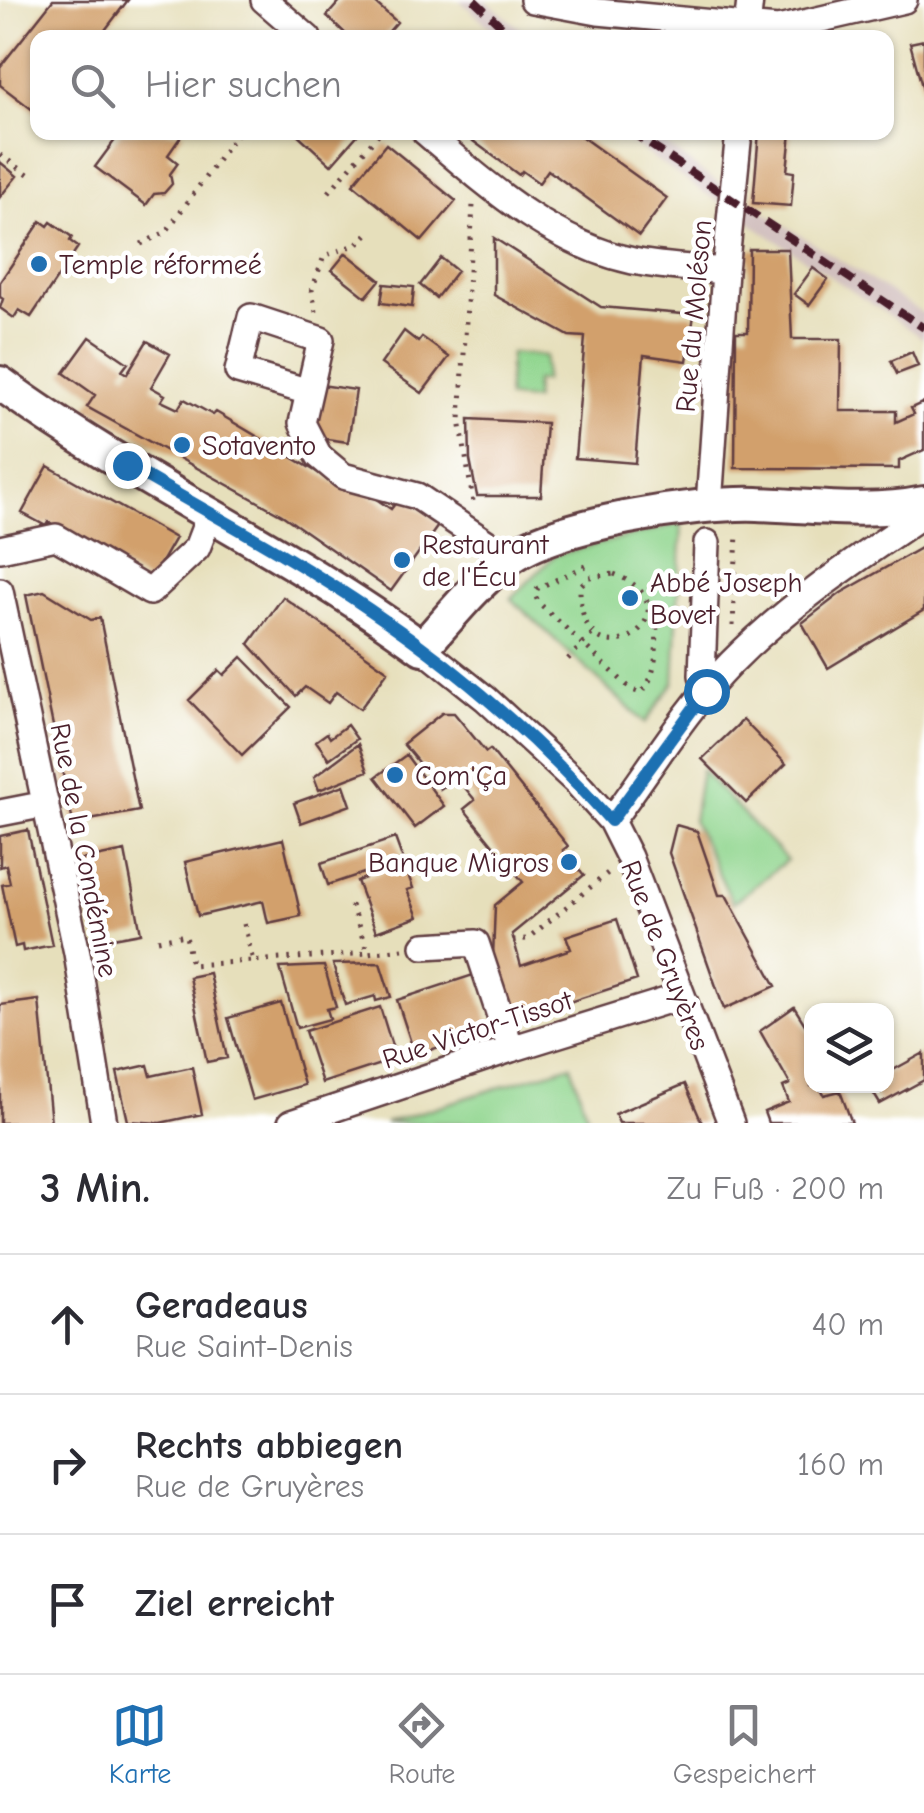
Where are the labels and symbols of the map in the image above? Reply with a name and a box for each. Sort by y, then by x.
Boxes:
street label: Rue du Moléson [670,218,718,414]
place label: Temple réformeé [59,249,262,281]
marker: Temple réformeé [28,253,50,275]
place label: Sotavento [202,430,316,462]
marker: Sotavento [171,434,193,456]
route end [105,443,151,489]
place label: Restaurant de l'Écu [422,529,549,593]
marker: Restaurant de l'Écu [391,549,413,571]
place label: Abbé Joseph Bovet [650,567,803,631]
marker: Abbé Joseph Bovet [619,587,641,609]
route start [684,669,730,715]
street label: Rue de la Condémine [44,721,124,980]
place label: Com'Ça [415,760,507,792]
marker: Com'Ça [384,764,406,786]
place label: Banque Migros [368,847,549,879]
marker: Banque Migros [558,851,580,873]
street label: Rue de Gruyères [614,856,716,1055]
street label: Rue Victor-Tissot [378,984,577,1076]

